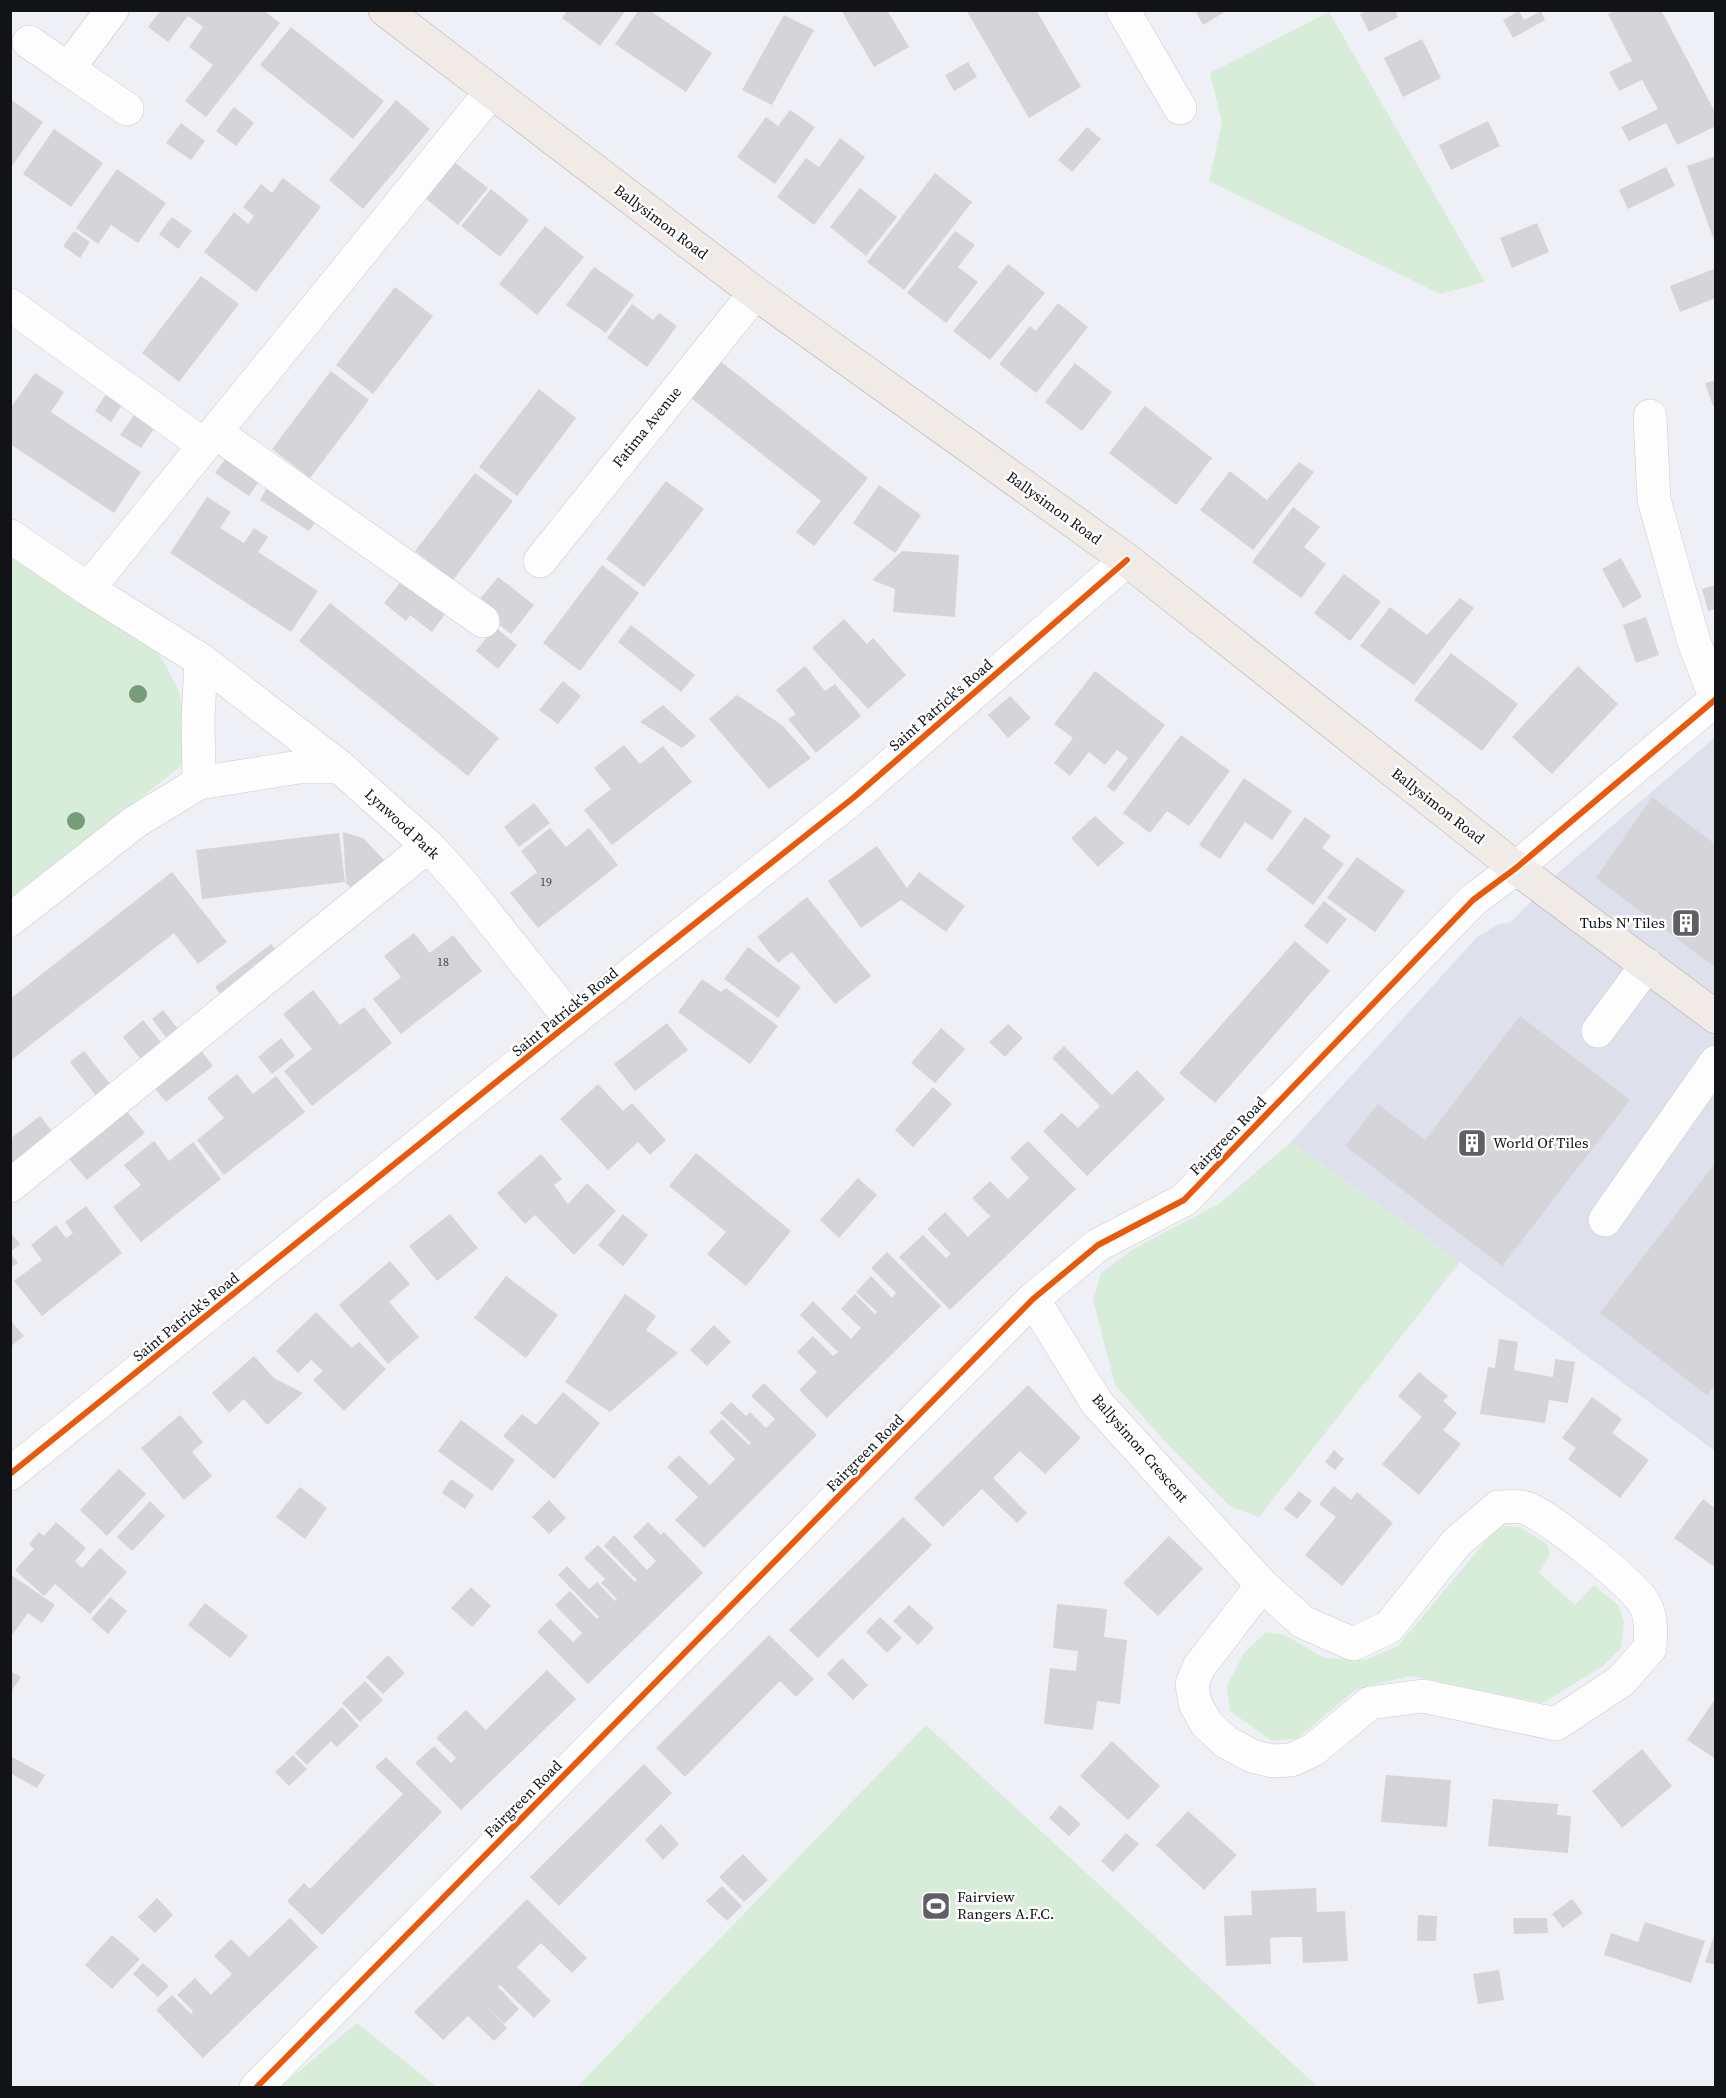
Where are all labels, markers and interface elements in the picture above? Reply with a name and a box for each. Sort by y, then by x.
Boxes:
street label: Ballysimon Road [610,179,713,264]
street label: Fatima Avenue [607,381,686,472]
street label: Ballysimon Road [1003,466,1106,549]
street label: Saint Patrick's Road [884,653,997,756]
street label: Ballysimon Road [1387,763,1490,849]
street label: Lynwood Park [360,783,445,864]
house number: 19 [540,874,552,890]
building icon: Tubs N' Tiles [1670,907,1702,939]
place label: Tubs N' Tiles [1580,912,1665,933]
house number: 18 [437,954,449,970]
street label: Saint Patrick's Road [507,962,623,1061]
street label: Fairgreen Road [1185,1091,1271,1180]
building icon: World Of Tiles [1456,1127,1488,1159]
place label: World Of Tiles [1493,1132,1589,1153]
street label: Saint Patrick's Road [128,1267,244,1366]
street label: Ballysimon Crescent [1087,1389,1193,1506]
street label: Fairgreen Road [821,1409,909,1496]
street label: Fairgreen Road [479,1755,567,1842]
place label: Fairview Rangers A.F.C. [957,1886,1054,1924]
sports icon: Fairview Rangers A.F.C. [920,1890,952,1922]

